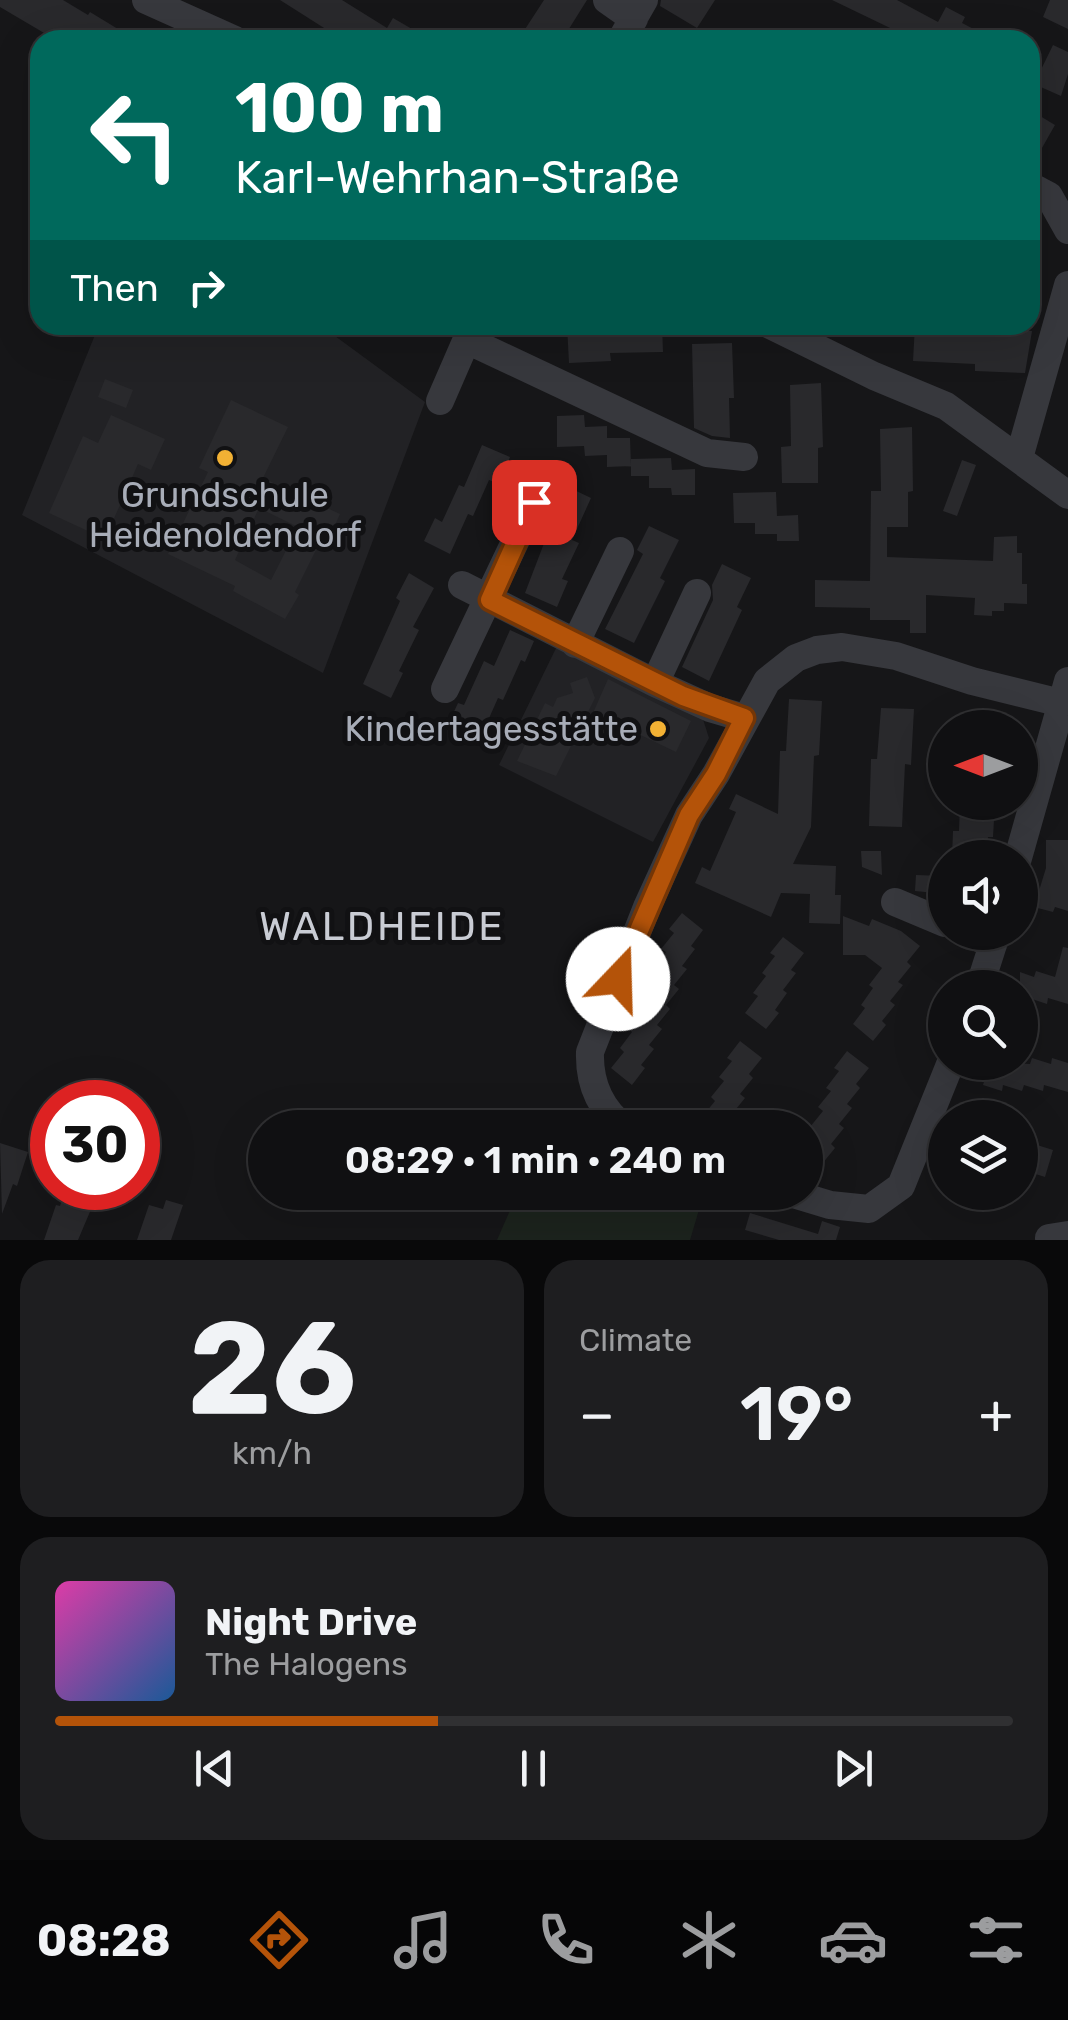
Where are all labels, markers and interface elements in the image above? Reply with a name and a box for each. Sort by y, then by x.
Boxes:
text: 100 m [235,67,444,150]
icon: left [70,70,200,200]
text: Karl-Wehrhan-Straße [235,151,680,204]
icon: right [179,260,234,315]
text: Then [70,265,159,311]
marker: Grundschule Heidenoldendorf [214,447,236,469]
pin [492,460,577,545]
place label: Grundschule Heidenoldendorf [89,474,362,556]
icon: arrive [507,475,562,530]
place label: Kindertagesstätte [345,708,638,750]
north arrow [928,710,1038,820]
map controls [928,710,1038,1210]
marker: Kindertagesstätte [647,718,669,740]
button: sound [928,840,1038,950]
district label: WALDHEIDE [259,903,505,950]
position arrow [566,927,670,1031]
button: search [928,970,1038,1080]
speed limit sign: 30 [30,1080,160,1210]
button: layers [928,1100,1038,1210]
text: 08:29 · 1 min · 240 m [345,1137,726,1183]
text: 26 [187,1291,357,1446]
text: Climate [579,1321,692,1359]
text: 19° [740,1370,853,1459]
text: − [579,1382,615,1447]
text: + [979,1382,1013,1447]
text: km/h [232,1434,312,1472]
text: Night Drive [205,1599,417,1645]
text: The Halogens [205,1645,408,1683]
icon: previous [187,1741,242,1796]
icon: pause [506,1741,561,1796]
icon: next [826,1741,881,1796]
icon: directions [244,1905,314,1975]
icon: music [388,1905,458,1975]
icon: phone [531,1905,601,1975]
icon: climate [674,1905,744,1975]
icon: car [818,1905,888,1975]
icon: filters [961,1905,1031,1975]
text: 08:28 [37,1914,171,1967]

